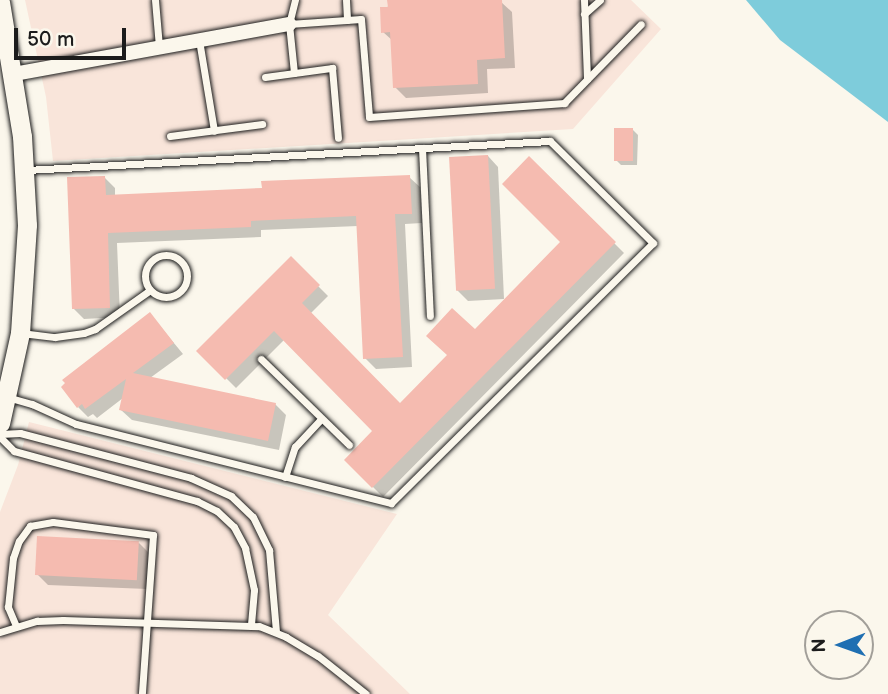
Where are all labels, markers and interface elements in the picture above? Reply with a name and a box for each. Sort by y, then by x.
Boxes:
scale bar [18,14,130,58]
text: 50 m [27,27,74,52]
north arrow [804,610,874,680]
text: N [808,638,831,653]

